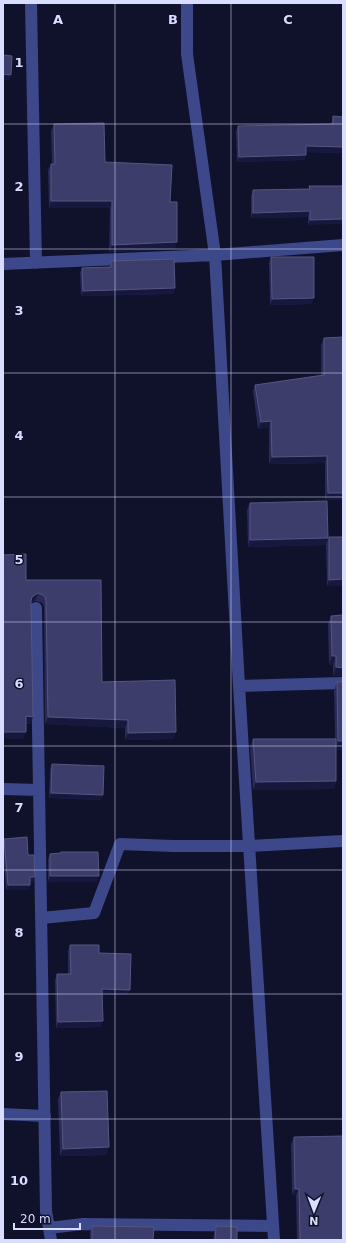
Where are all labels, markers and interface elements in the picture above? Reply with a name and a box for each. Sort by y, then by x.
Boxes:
text: A [53,12,63,27]
text: B [168,12,178,27]
text: C [283,12,293,27]
text: 1 [14,55,24,70]
text: 2 [14,179,24,194]
text: 3 [14,303,24,318]
text: 4 [14,428,24,443]
text: 5 [14,552,24,567]
text: 6 [14,676,24,691]
text: 7 [14,800,24,815]
text: 8 [14,925,24,940]
text: 9 [14,1049,24,1064]
text: 10 [10,1173,28,1188]
north arrow [294,1191,334,1231]
scale bar [14,1205,80,1231]
text: 20 m [20,1212,51,1226]
text: N [309,1214,319,1227]

